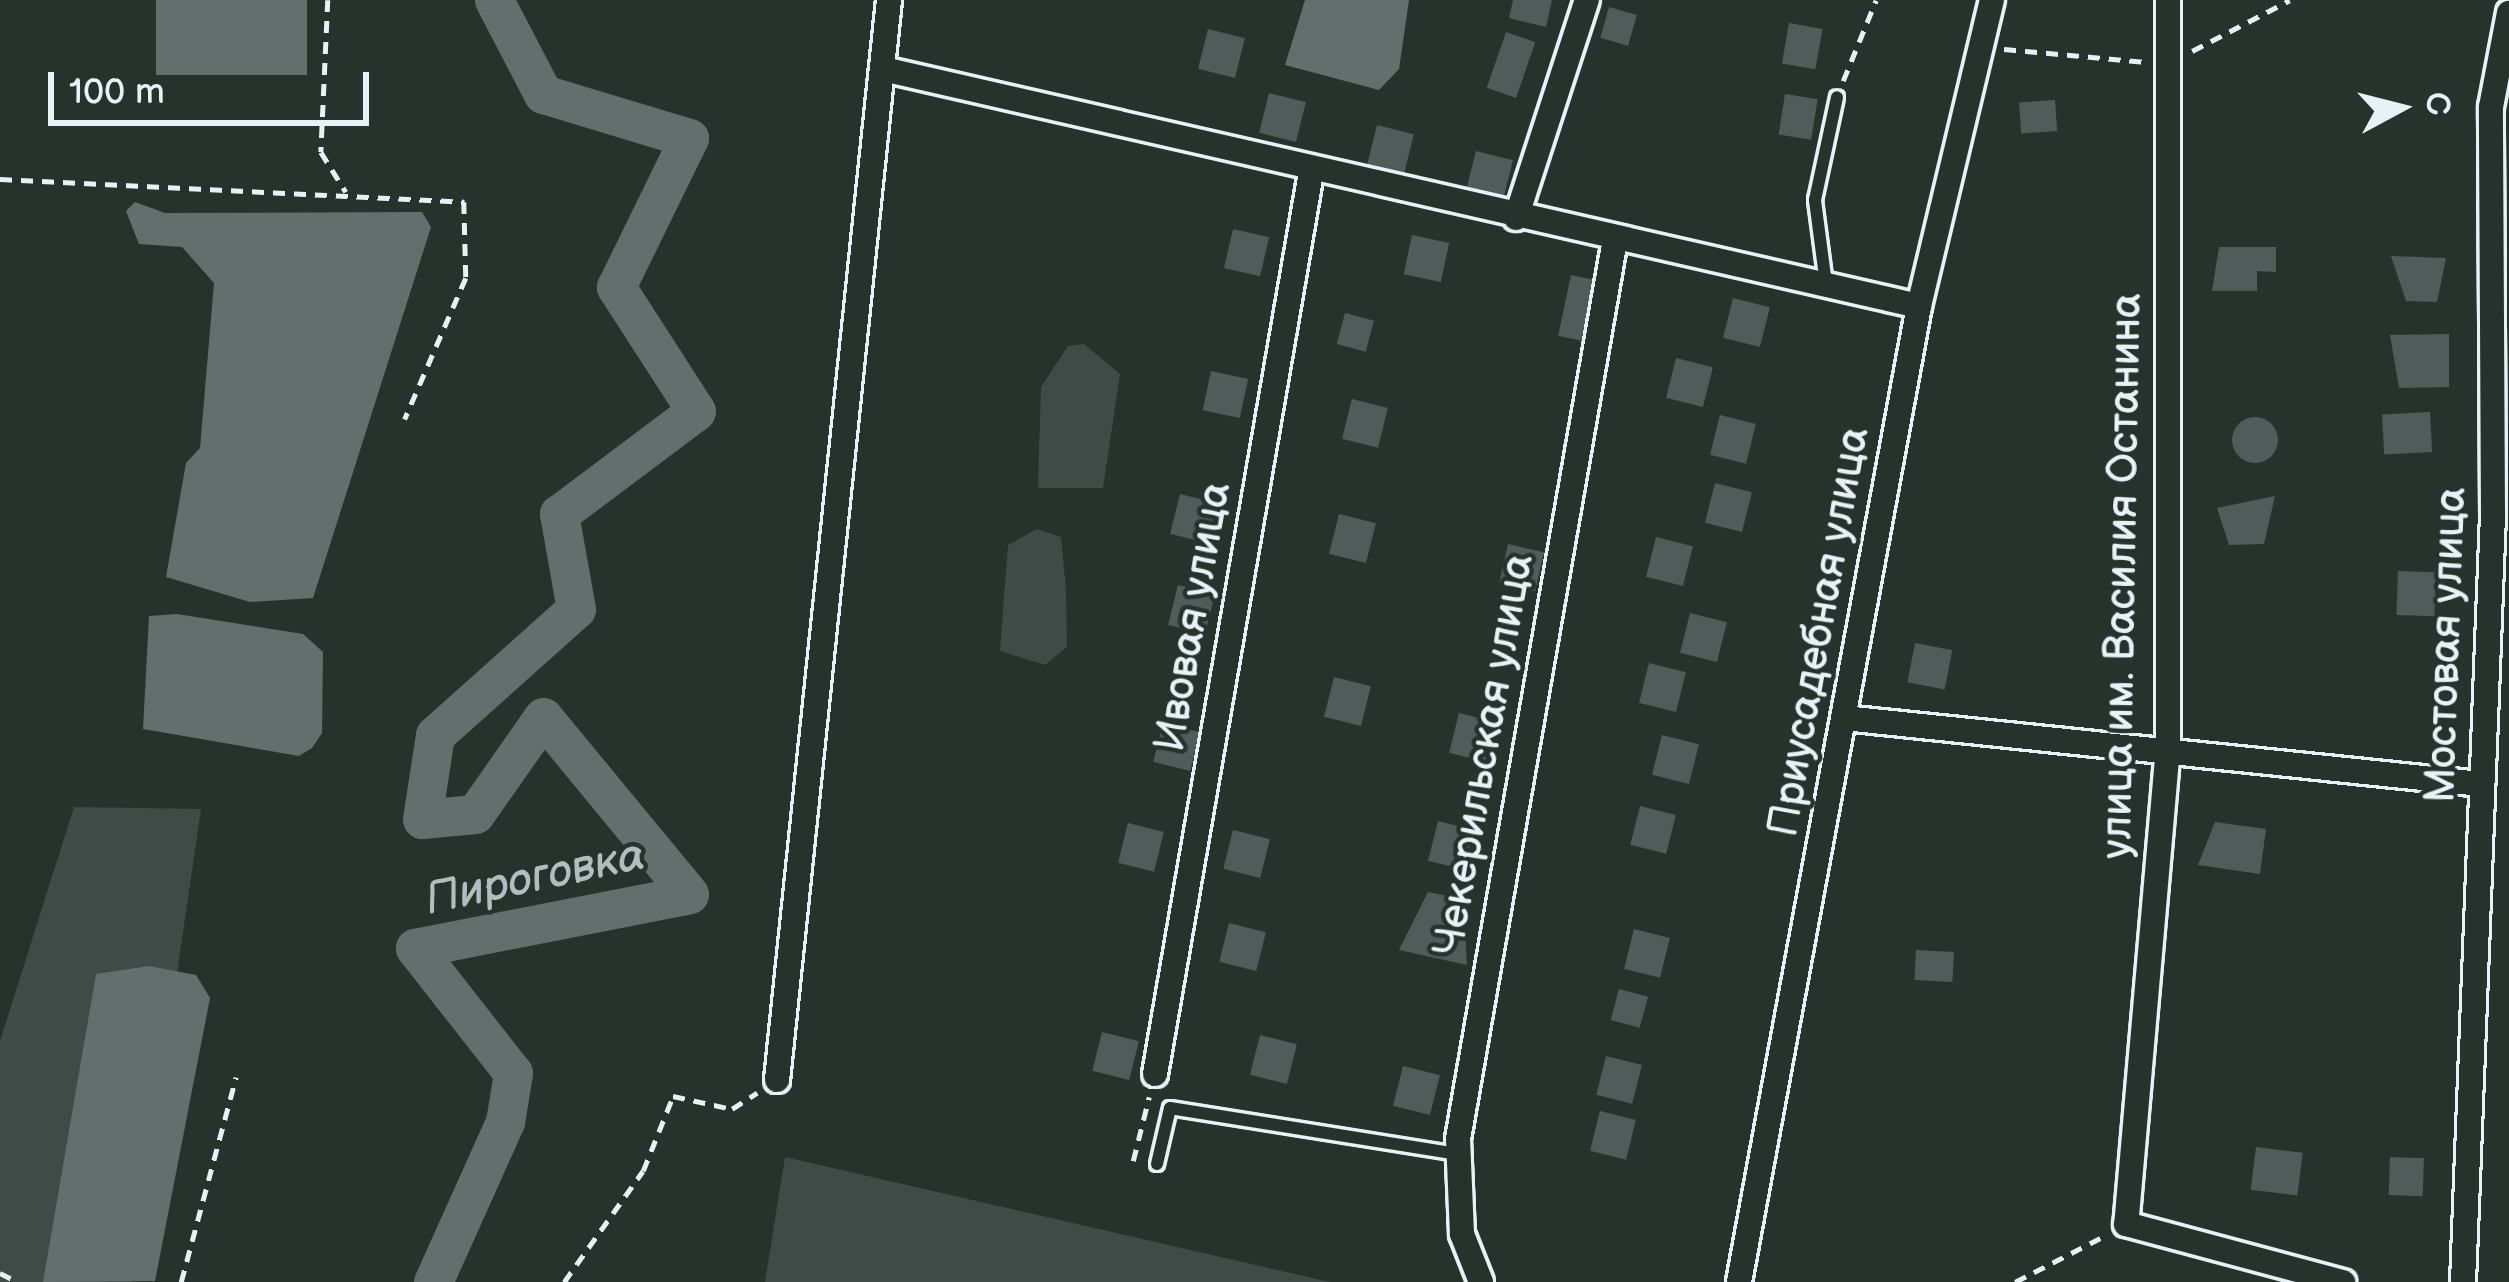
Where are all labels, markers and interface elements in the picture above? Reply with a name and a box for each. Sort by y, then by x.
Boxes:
scale bar [54,48,375,122]
north arrow [2341,48,2461,168]
text: 100 m [69,71,165,114]
text: С [2415,90,2458,117]
street label: улица им. Василия Останина [2093,293,2153,859]
street label: Приусадебная улица [1759,423,1881,841]
street label: Ивовая улица [1146,478,1242,756]
street label: Мостовая улица [2416,486,2478,804]
street label: Чекерильская улица [1425,550,1545,960]
water label: Пироговка [420,828,650,928]

